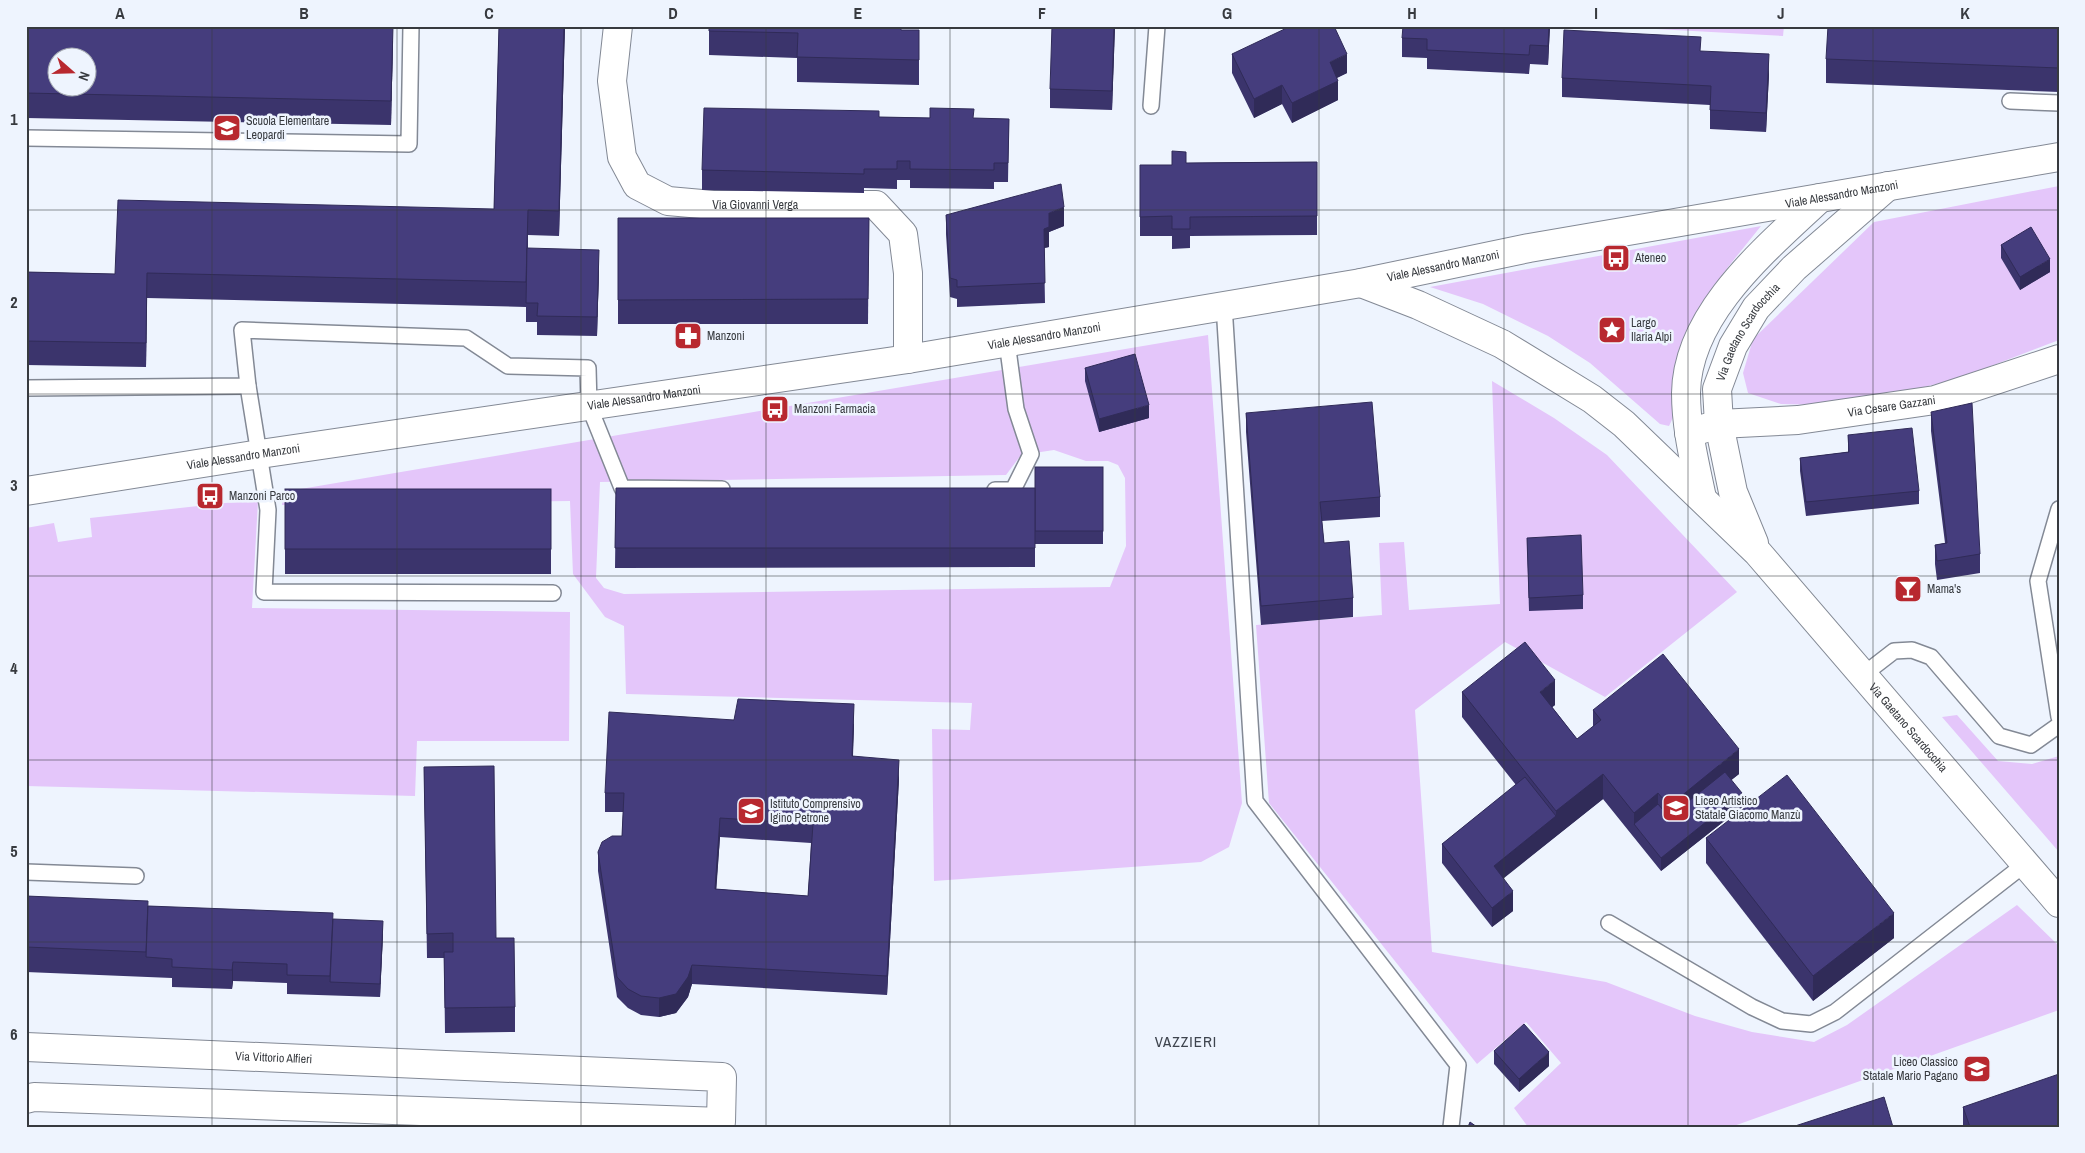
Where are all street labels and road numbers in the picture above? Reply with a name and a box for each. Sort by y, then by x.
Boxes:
street label: Viale Alessandro Manzoni [1784,177,1899,212]
street label: Via Giovanni Verga [712,197,799,213]
street label: Viale Alessandro Manzoni [1385,246,1501,285]
street label: Via Gaetano Scardocchia [1713,279,1784,383]
street label: Viale Alessandro Manzoni [987,319,1102,353]
street label: Viale Alessandro Manzoni [586,381,702,414]
street label: Via Cesare Gazzani [1847,392,1937,421]
street label: Viale Alessandro Manzoni [186,440,301,473]
street label: Via Gaetano Scardocchia [1865,680,1951,776]
street label: Via Vittorio Alfieri [235,1048,313,1067]

